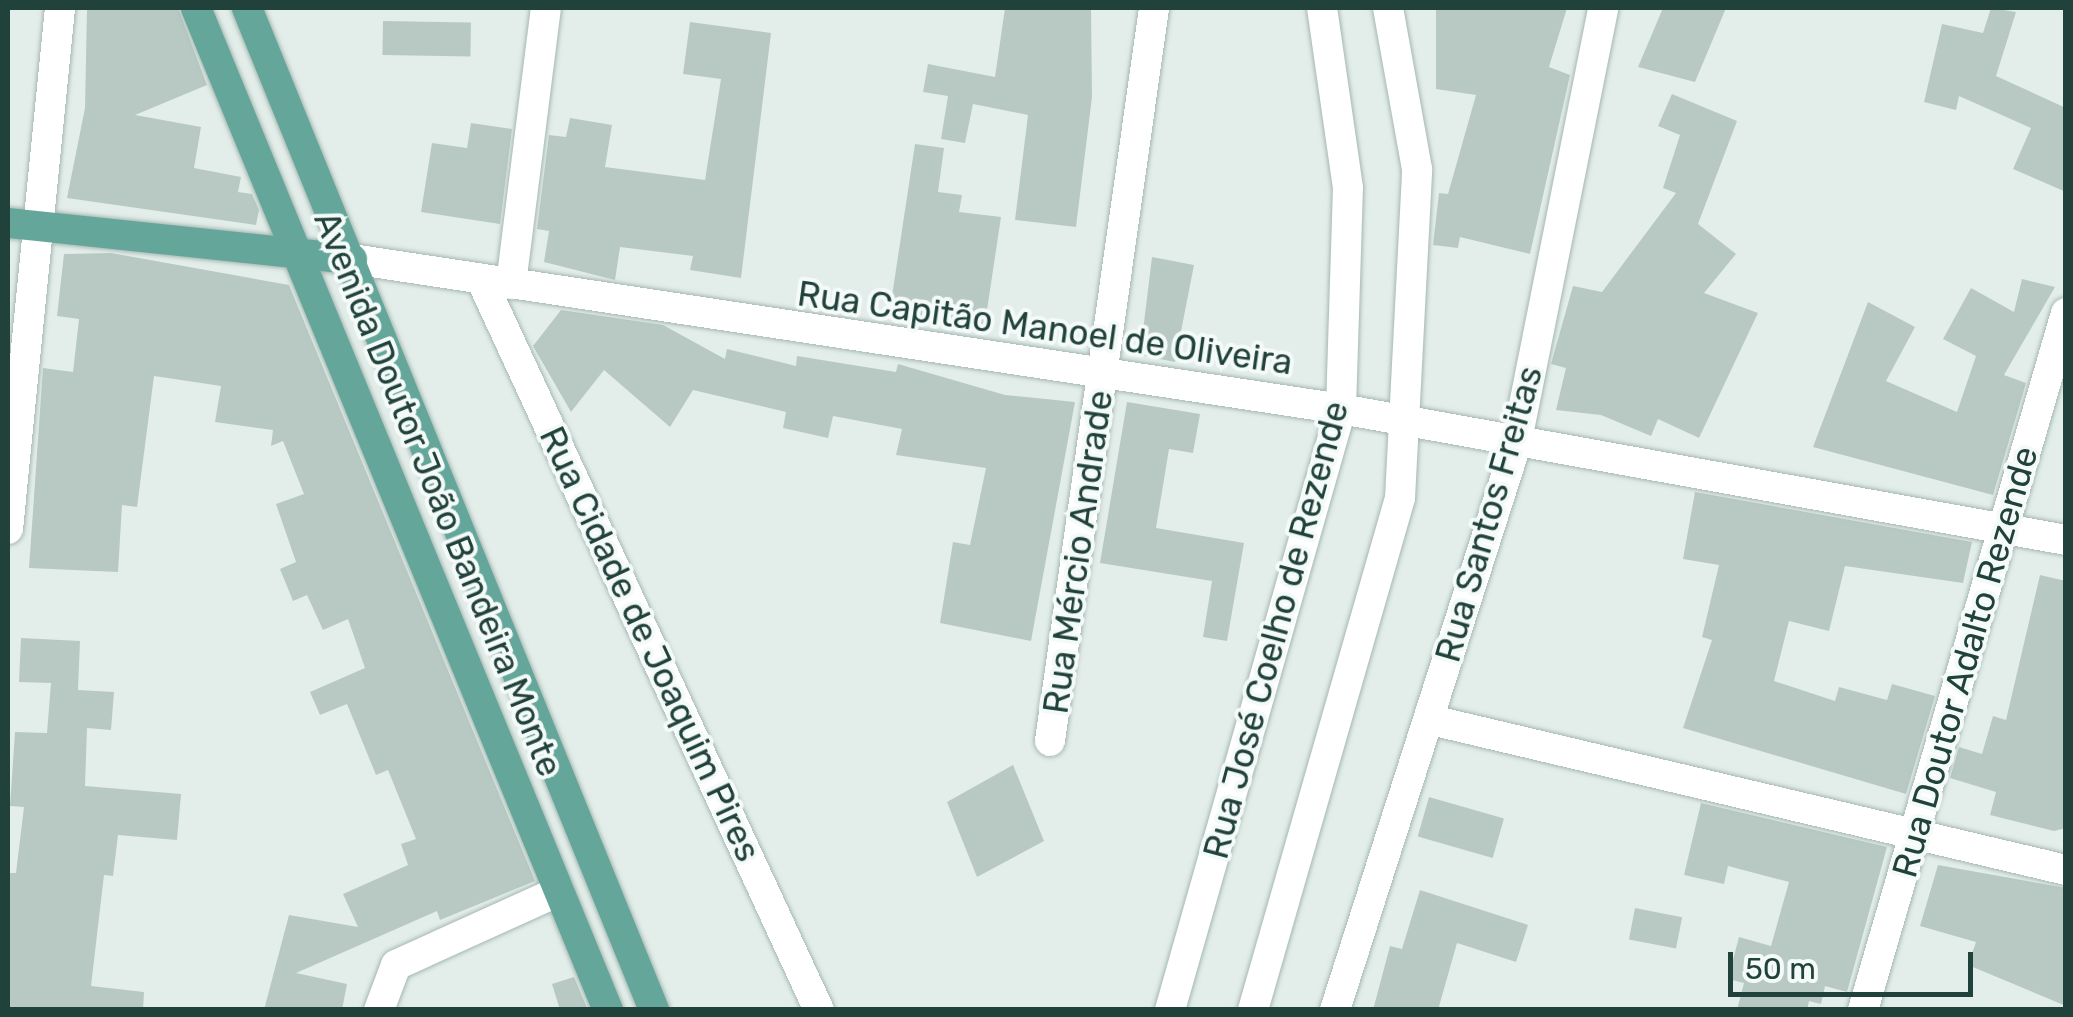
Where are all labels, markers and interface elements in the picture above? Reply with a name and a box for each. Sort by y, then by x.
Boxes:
street label: Avenida Doutor João Bandeira Monte [305,205,571,783]
street label: Rua Capitão Manoel de Oliveira [795,272,1295,384]
street label: Rua Santos Freitas [1427,361,1551,667]
street label: Rua Mércio Andrade [1034,387,1122,717]
street label: Rua José Coelho de Rezende [1195,397,1357,863]
street label: Rua Cidade de Joaquim Pires [531,420,769,868]
street label: Rua Doutor Adalto Rezende [1883,441,2047,883]
scale bar [1733,932,1978,994]
text: 50 m [1745,951,1816,987]

